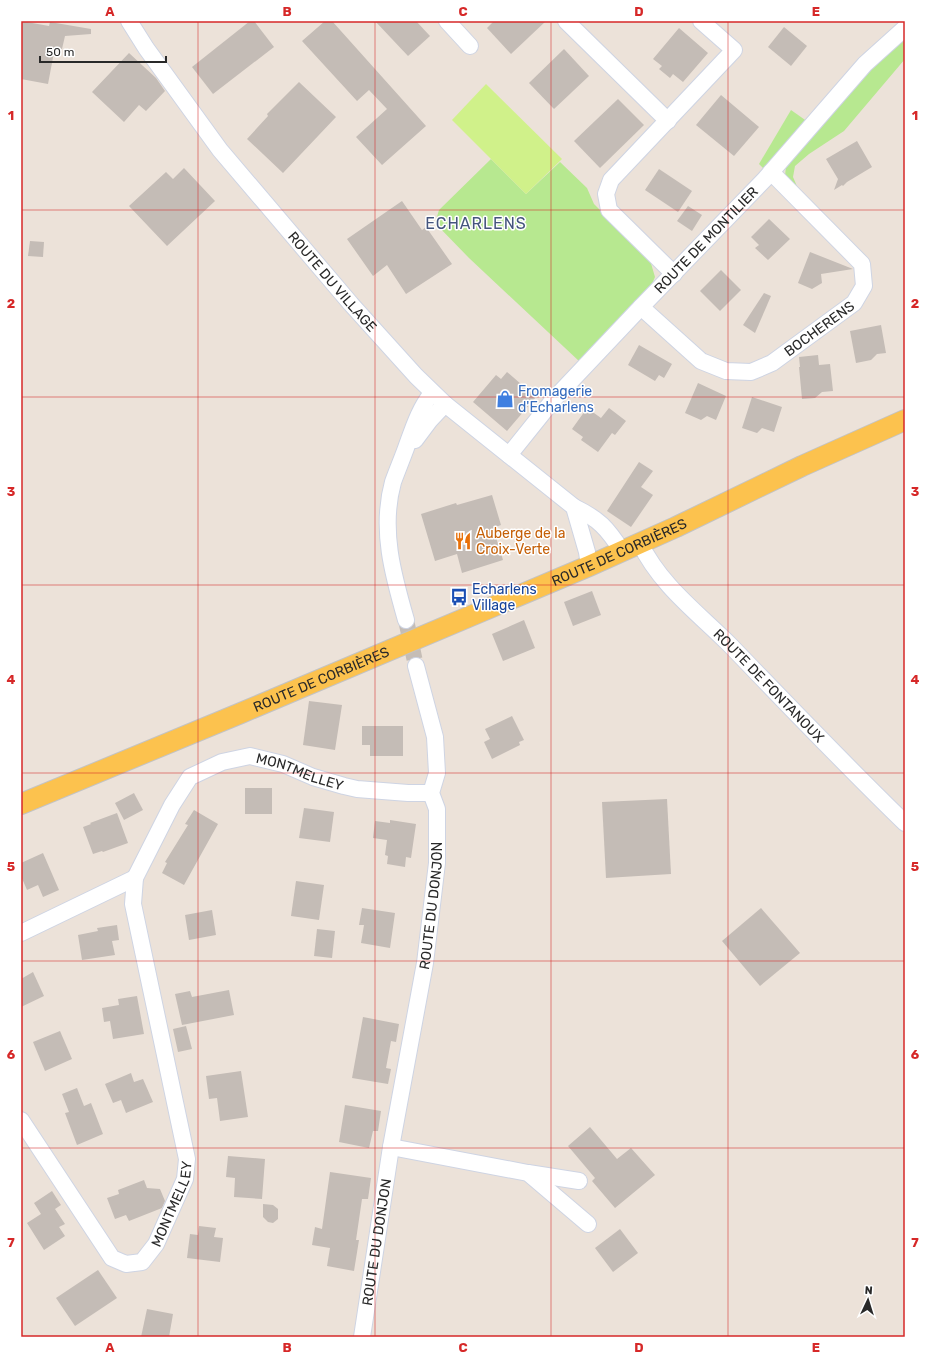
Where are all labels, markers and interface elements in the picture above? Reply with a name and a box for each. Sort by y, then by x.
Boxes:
text: A [105,4,115,19]
text: B [282,4,292,19]
text: C [458,4,468,19]
text: D [634,4,644,19]
text: E [812,4,820,19]
scale bar [40,38,166,64]
text: 50 m [46,45,74,59]
text: 1 [8,108,14,123]
text: 1 [912,108,918,123]
street label: ROUTE DE MONTILIER [651,183,762,297]
district label: ECHARLENS [425,214,527,233]
street label: ROUTE DU VILLAGE [284,228,380,335]
text: 2 [7,296,15,311]
text: 2 [911,296,919,311]
street label: BOCHERENS [781,297,858,360]
place label: Fromagerie d'Echarlens [518,383,594,416]
shop icon: Fromagerie d'Echarlens [495,389,515,409]
text: 3 [7,484,16,499]
text: 3 [911,484,920,499]
street label: ROUTE DE CORBIÈRES [549,514,690,589]
place label: Auberge de la Croix-Verte [476,525,565,558]
restaurant icon: Auberge de la Croix-Verte [453,531,473,551]
place label: Echarlens Village [472,581,537,614]
bus stop icon: Echarlens Village [449,587,469,607]
street label: ROUTE DE FONTANOUX [710,625,828,746]
street label: ROUTE DE CORBIÈRES [250,643,392,715]
text: 4 [7,672,16,687]
text: 4 [911,672,920,687]
street label: MONTMELLEY [255,749,346,794]
street label: ROUTE DU DONJON [415,842,446,971]
text: 5 [7,859,15,874]
text: 5 [911,859,919,874]
text: 6 [7,1047,16,1062]
text: 6 [911,1047,920,1062]
street label: MONTMELLEY [147,1160,195,1249]
street label: ROUTE DU DONJON [358,1177,395,1307]
text: 7 [7,1235,15,1250]
text: 7 [911,1235,919,1250]
north arrow [848,1280,888,1320]
text: N [864,1284,873,1297]
text: A [105,1340,115,1355]
text: B [282,1340,292,1355]
text: C [458,1340,468,1355]
text: D [634,1340,644,1355]
text: E [812,1340,820,1355]

